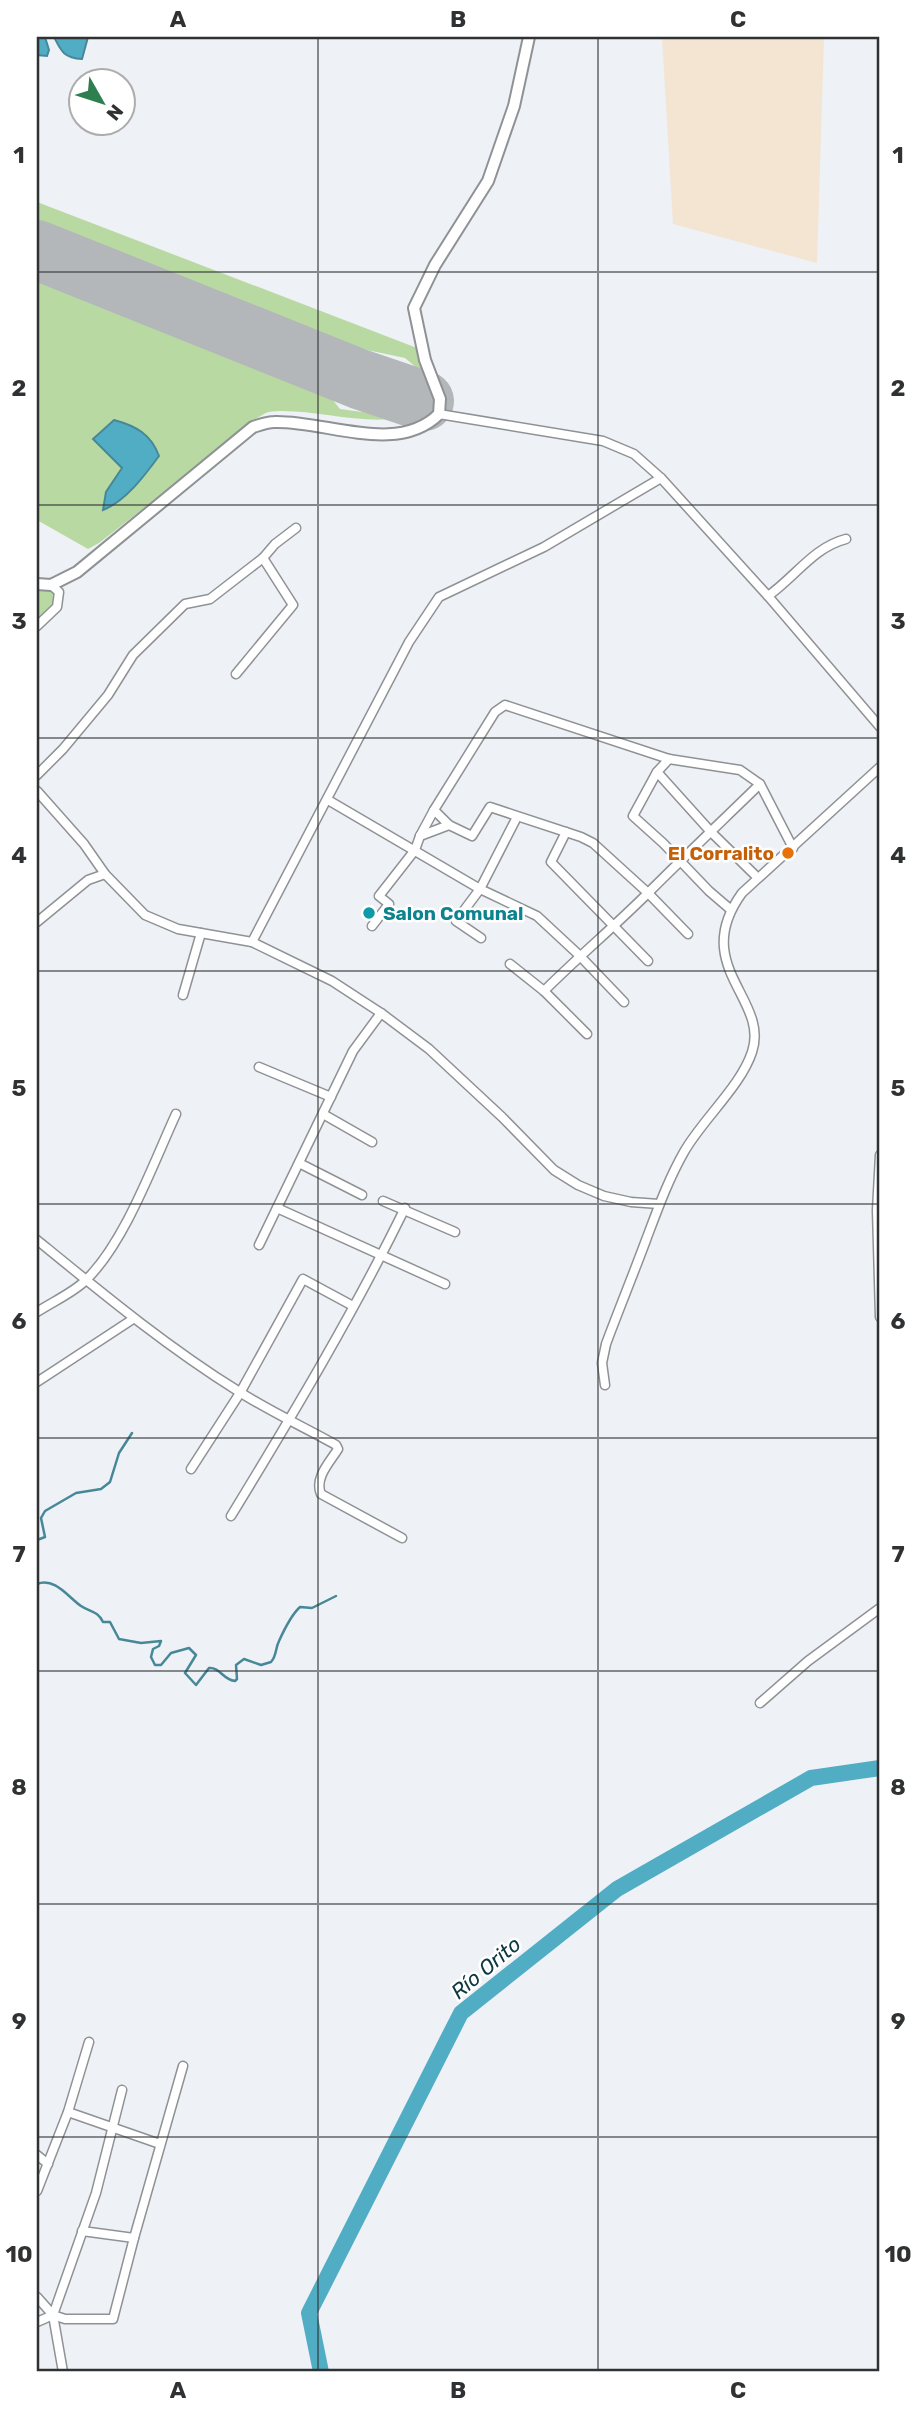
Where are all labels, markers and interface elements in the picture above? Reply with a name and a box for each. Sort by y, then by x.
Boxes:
text: A [170,5,187,33]
text: B [450,5,466,33]
text: C [730,5,746,33]
north arrow [66,66,136,136]
text: N [102,100,128,125]
text: 1 [13,141,25,169]
text: 1 [892,141,904,169]
text: 2 [12,374,26,402]
text: 2 [891,374,905,402]
text: 3 [11,607,27,635]
text: 3 [890,607,906,635]
text: 4 [11,841,27,869]
text: 4 [890,841,906,869]
place label: El Corralito [668,842,774,865]
marker: El Corralito [780,845,796,861]
place label: Salon Comunal [383,902,524,925]
marker: Salon Comunal [361,905,377,921]
text: 5 [12,1074,27,1102]
text: 5 [891,1074,906,1102]
text: 6 [12,1307,27,1335]
text: 6 [891,1307,906,1335]
text: 7 [12,1540,26,1568]
text: 7 [891,1540,905,1568]
text: 8 [11,1773,27,1801]
text: 8 [890,1773,906,1801]
water label: Río Orito [446,1931,526,2004]
text: 9 [12,2007,26,2035]
text: 9 [891,2007,905,2035]
text: 10 [5,2240,33,2268]
text: 10 [884,2240,912,2268]
text: A [170,2376,187,2404]
text: B [450,2376,466,2404]
text: C [730,2376,746,2404]

